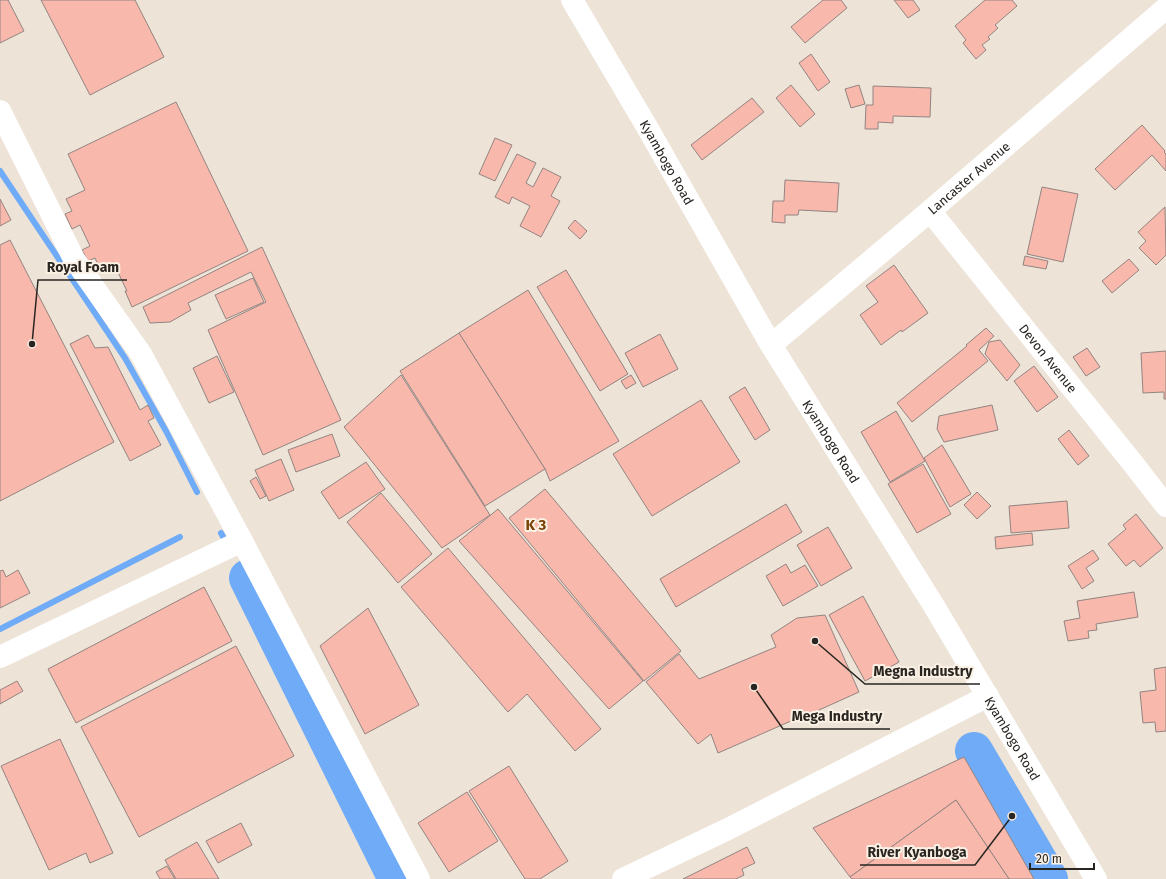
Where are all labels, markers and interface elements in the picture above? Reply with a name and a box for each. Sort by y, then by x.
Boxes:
street label: Kyambogo Road [637,117,697,207]
street label: Lancaster Avenue [925,139,1013,218]
callout: Royal Foam [38,254,127,280]
text: Royal Foam [47,259,119,276]
street label: Devon Avenue [1016,321,1080,396]
street label: Kyambogo Road [799,397,862,486]
district label: K 3 [526,516,547,534]
callout: Megna Industry [865,658,980,684]
text: Megna Industry [873,663,973,680]
street label: Kyambogo Road [981,694,1043,783]
callout: Mega Industry [783,703,890,729]
text: Mega Industry [792,708,883,725]
callout: River Kyanboga [860,839,975,865]
text: River Kyanboga [867,844,967,861]
scale bar [1030,845,1094,871]
text: 20 m [1036,852,1062,866]

